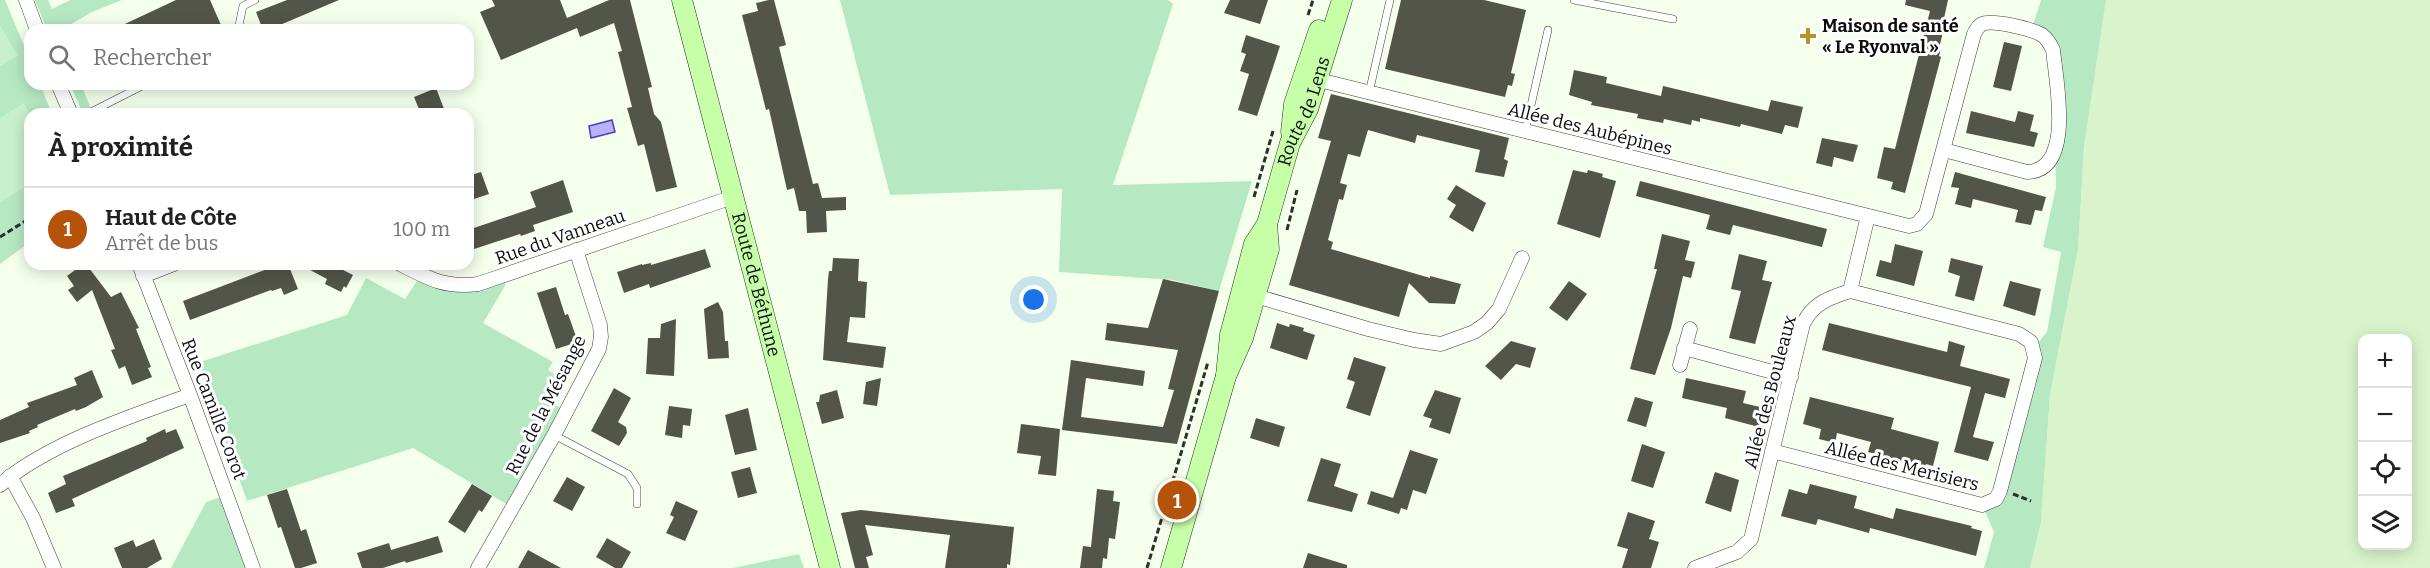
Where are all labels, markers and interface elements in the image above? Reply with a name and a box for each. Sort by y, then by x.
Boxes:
place label: Maison de santé « Le Ryonval » [1822,15,1959,58]
search box [24,24,474,90]
marker: Maison de santé « Le Ryonval » [1799,27,1817,45]
icon: search [45,41,78,74]
text: Rechercher [93,44,211,71]
street label: Route de Lens [1273,54,1335,169]
street label: Allée des Aubépines [1506,98,1674,160]
text: À proximité [48,132,193,163]
text: Haut de Côte [105,204,237,231]
street label: Rue du Vanneau [492,204,628,270]
street label: Route de Béthune [727,210,785,359]
text: 1 [63,217,72,241]
text: 100 m [393,217,450,241]
text: Arrêt de bus [105,231,218,255]
your location [1019,285,1048,314]
street label: Allée des Bouleaux [1739,313,1801,471]
street label: Rue de la Mésange [501,331,591,479]
map controls [2358,334,2412,550]
button: + [2358,334,2412,388]
street label: Rue Camille Corot [177,335,251,483]
button: − [2358,388,2412,442]
street label: Allée des Merisiers [1823,436,1981,496]
button: locate [2358,442,2412,496]
pin: 1 [1158,478,1196,522]
button: layers [2358,496,2412,550]

